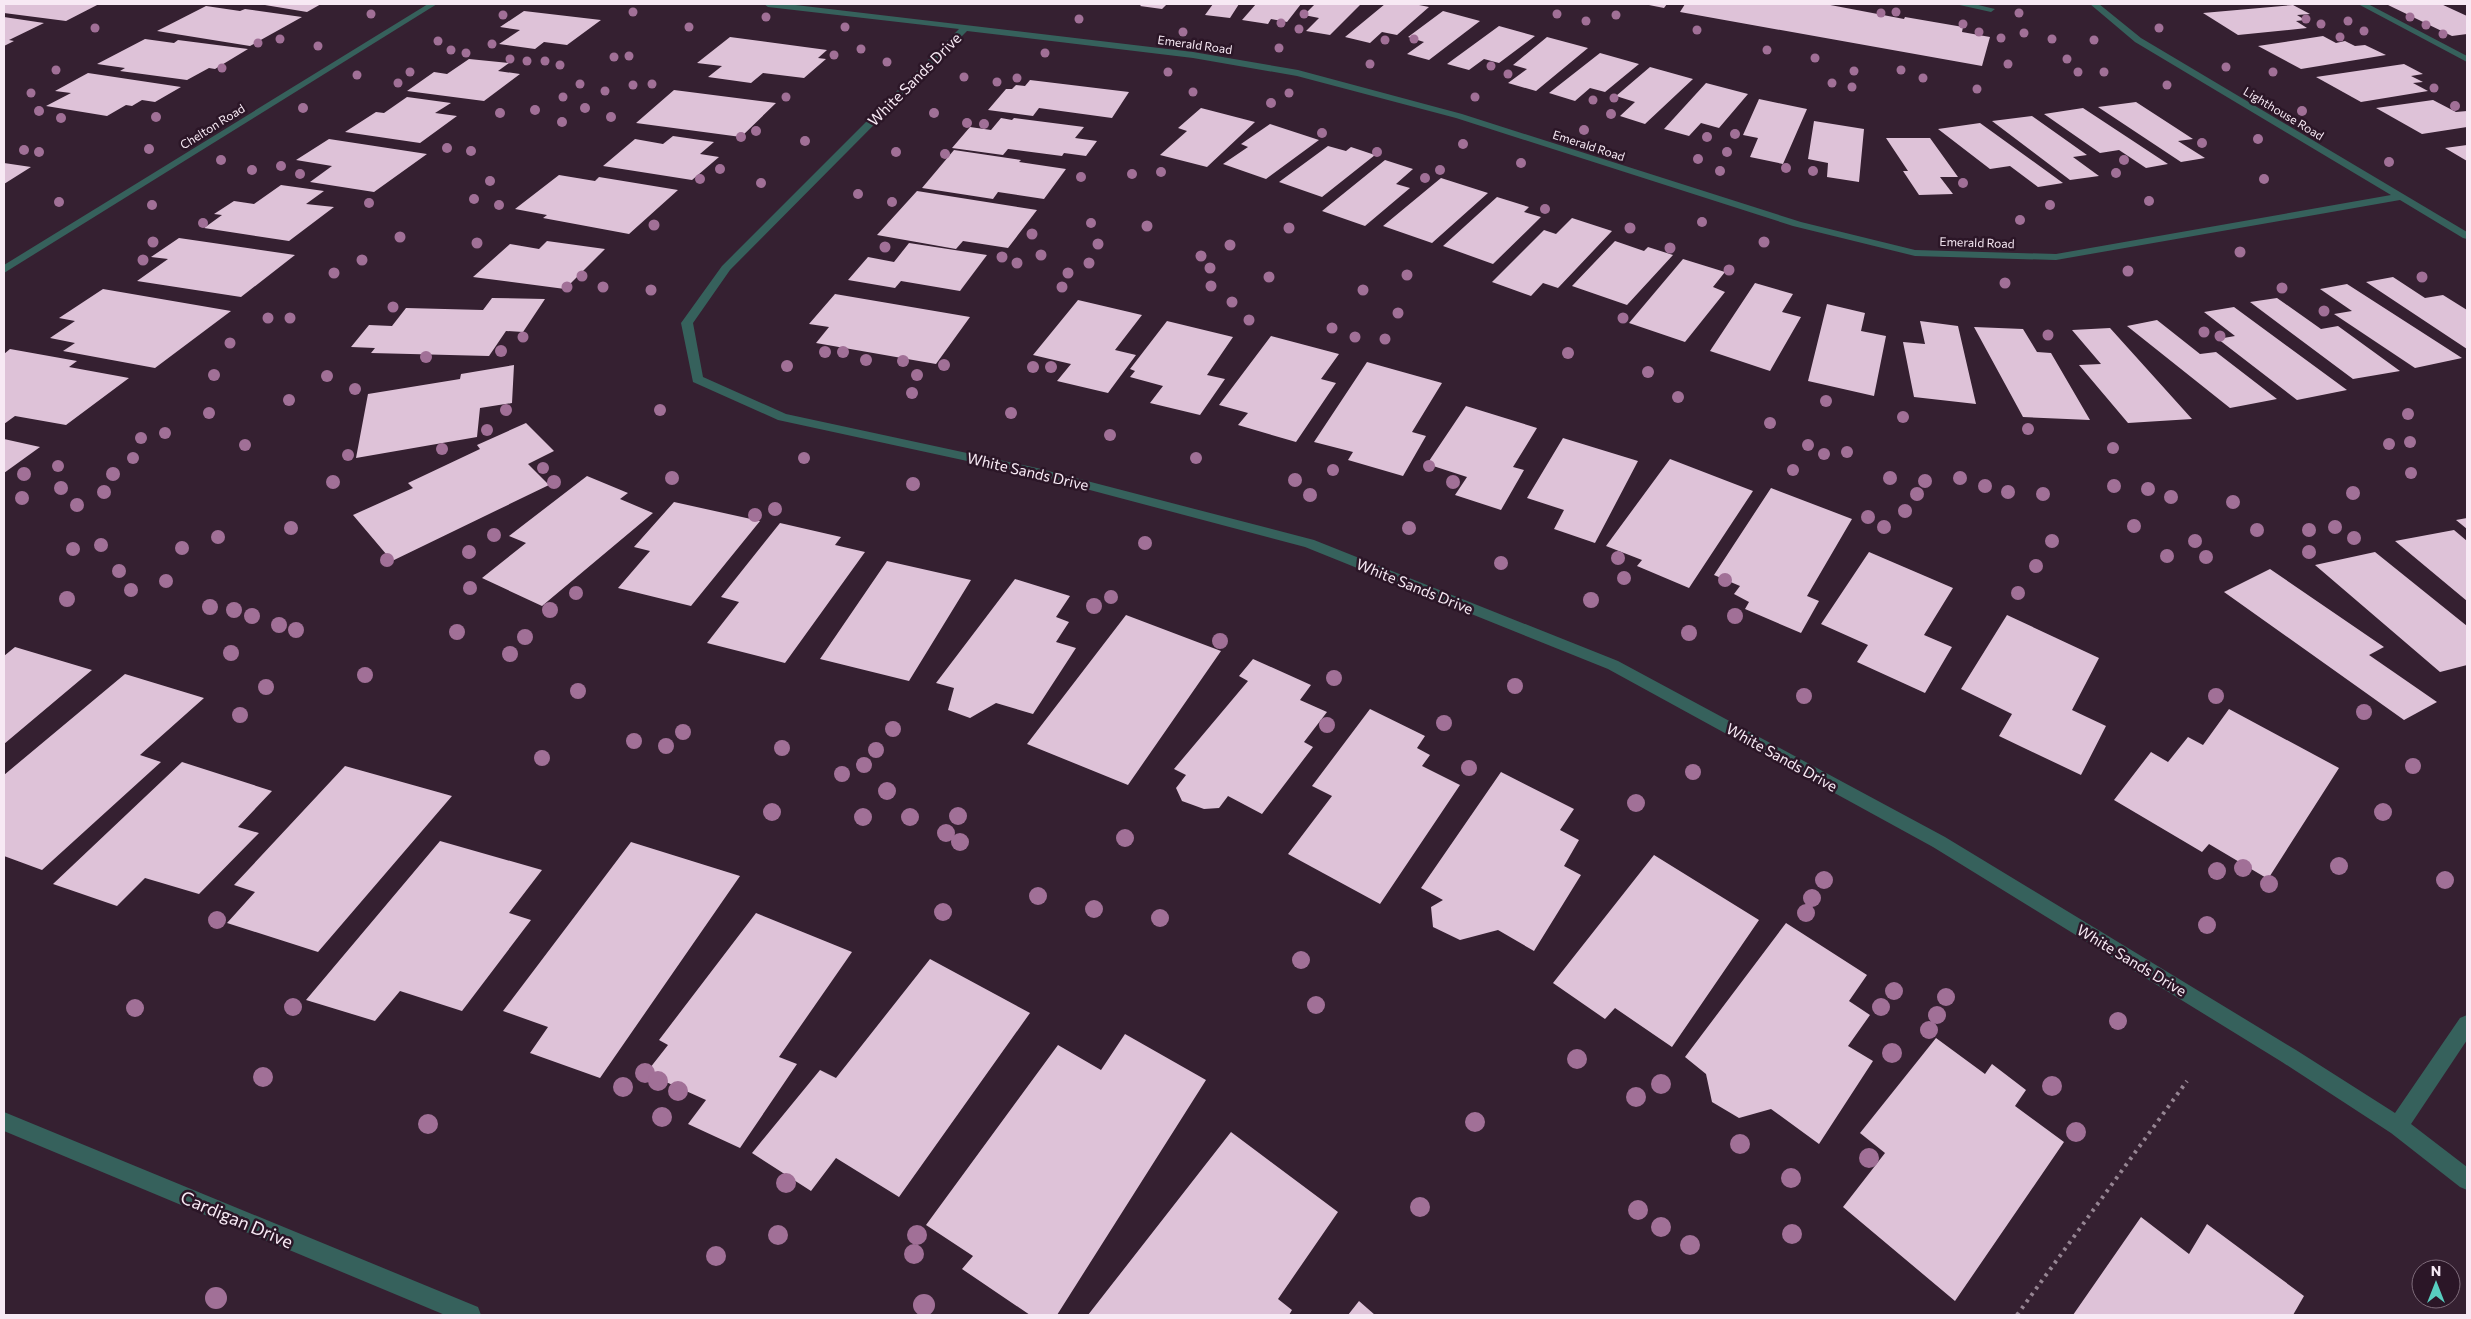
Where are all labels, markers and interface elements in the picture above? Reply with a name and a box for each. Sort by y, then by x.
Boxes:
street label: White Sands Drive [864,29,964,129]
street label: Emerald Road [1157,32,1233,56]
street label: Lighthouse Road [2241,84,2327,142]
street label: Chelton Road [177,101,247,151]
street label: Emerald Road [1551,127,1627,163]
street label: Emerald Road [1939,234,2015,250]
street label: White Sands Drive [965,448,1091,494]
street label: White Sands Drive [1354,554,1476,618]
street label: White Sands Drive [1723,719,1841,795]
street label: White Sands Drive [2074,920,2190,1000]
street label: Cardigan Drive [178,1185,296,1253]
north arrow [2411,1259,2461,1309]
text: N [2431,1262,2441,1279]

